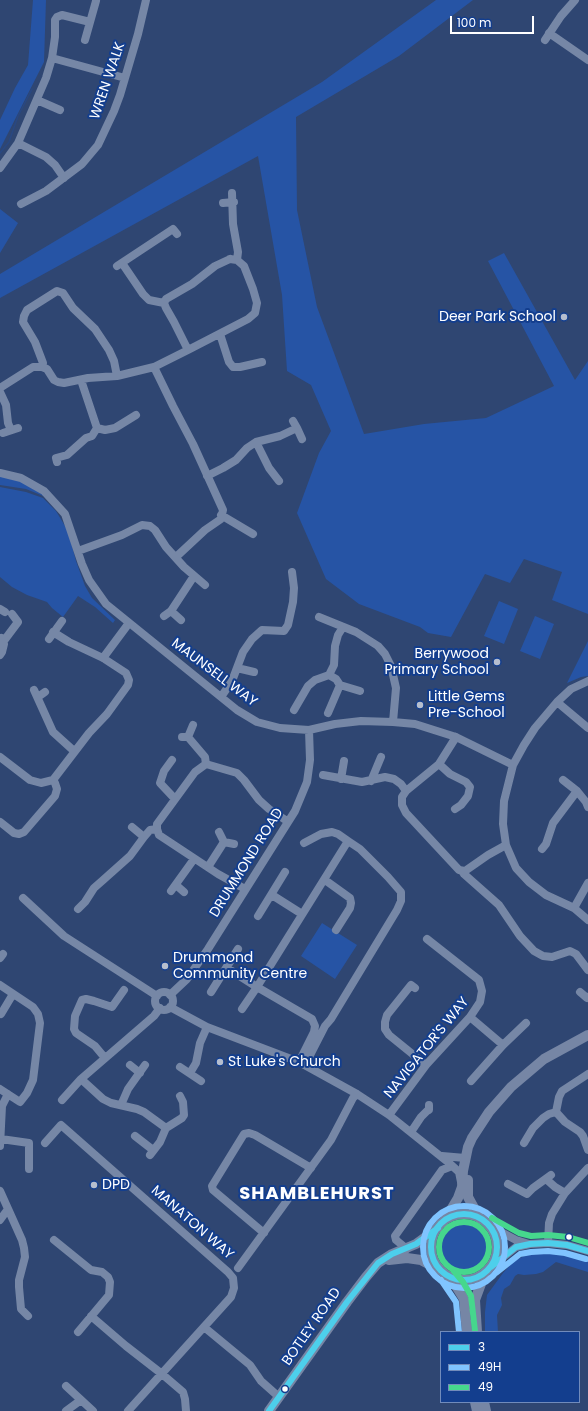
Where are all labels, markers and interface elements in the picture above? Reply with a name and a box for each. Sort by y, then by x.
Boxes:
scale bar [452,8,536,34]
text: 100 m [457,14,491,31]
street label: WREN WALK [87,40,129,122]
place label: Deer Park School [439,309,556,325]
marker: Deer Park School [559,312,569,322]
street label: MAUNSELL WAY [168,635,260,711]
place label: Berrywood Primary School [384,646,489,678]
marker: Berrywood Primary School [492,657,502,667]
place label: Little Gems Pre-School [428,689,505,722]
marker: Little Gems Pre-School [415,700,425,710]
street label: DRUMMOND ROAD [207,805,287,921]
place label: Drummond Community Centre [173,950,307,982]
marker: Drummond Community Centre [160,961,170,971]
street label: NAVIGATOR'S WAY [381,994,473,1102]
place label: St Luke's Church [228,1054,341,1070]
marker: St Luke's Church [215,1057,225,1067]
place label: DPD [102,1177,130,1193]
marker: DPD [89,1180,99,1190]
street label: MANATON WAY [147,1182,237,1264]
district label: SHAMBLEHURST [239,1183,395,1205]
unlabelled marker [564,1232,574,1242]
street label: BOTLEY ROAD [279,1285,345,1369]
legend [440,1331,580,1403]
text: 3 [478,1338,485,1355]
text: 49H [478,1358,501,1375]
text: 49 [478,1378,493,1395]
unlabelled marker [280,1384,290,1394]

